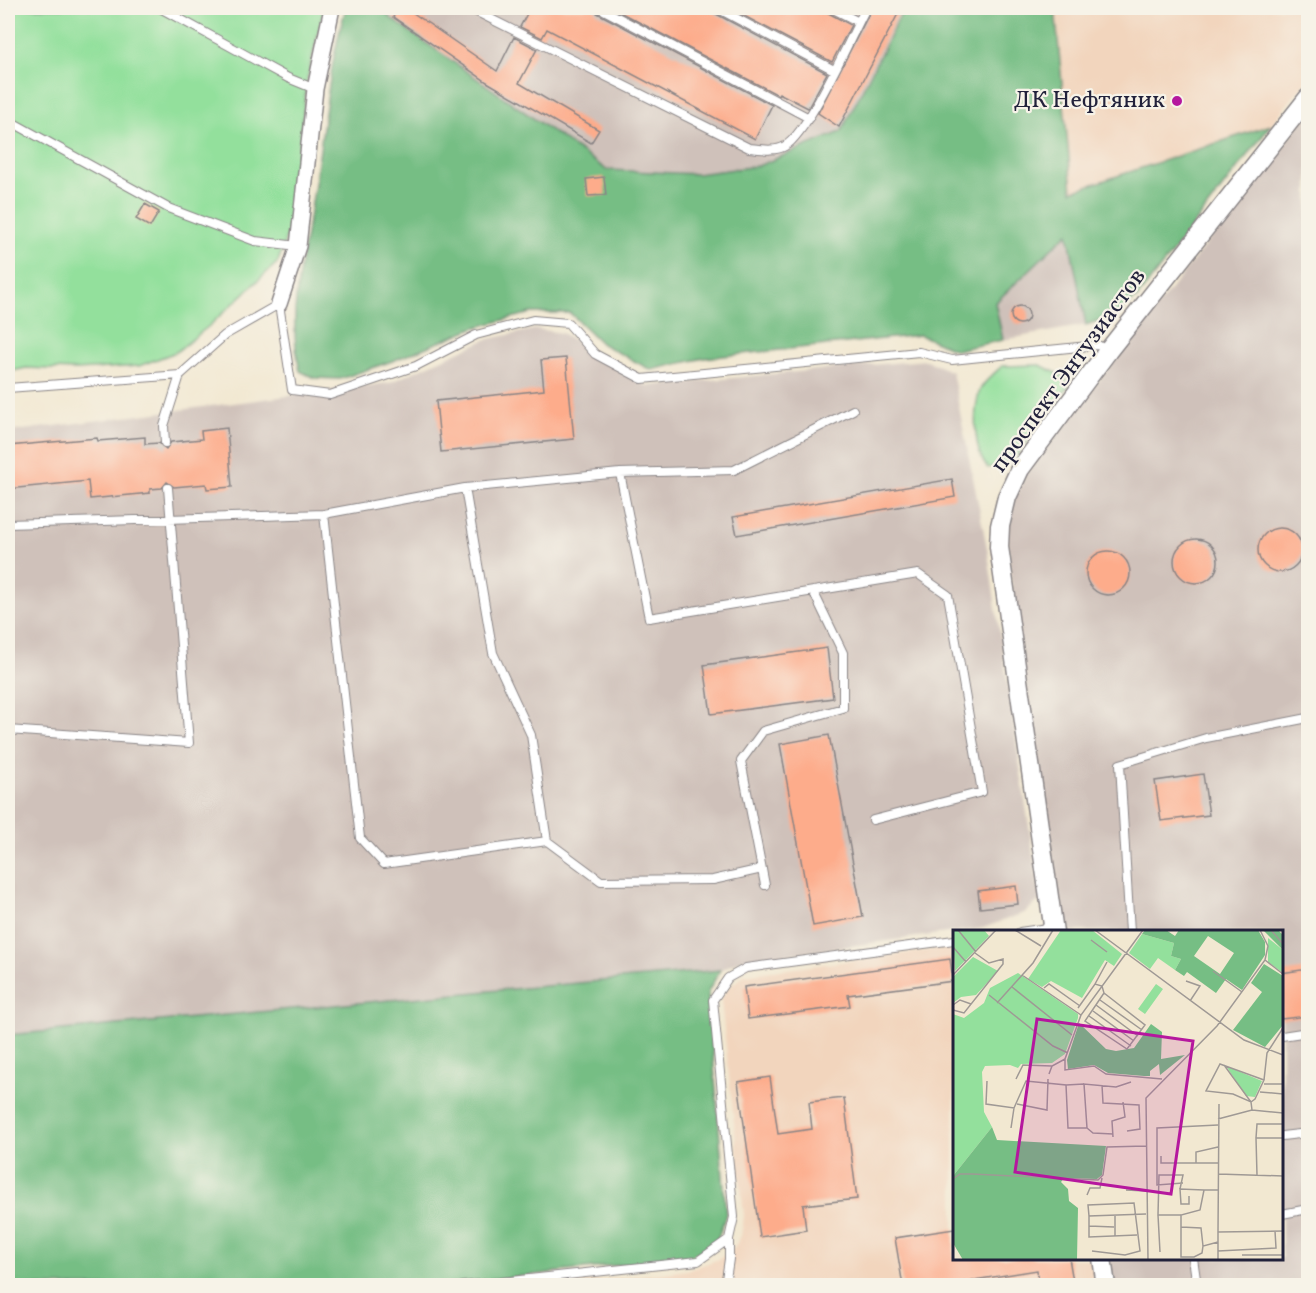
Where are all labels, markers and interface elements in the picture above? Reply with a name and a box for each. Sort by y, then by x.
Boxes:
place label: ДК Нефтяник [1014,84,1165,118]
marker: ДК Нефтяник [1170,94,1184,108]
street label: проспект Энтузиастов [983,262,1155,480]
inset map [953,930,1283,1260]

